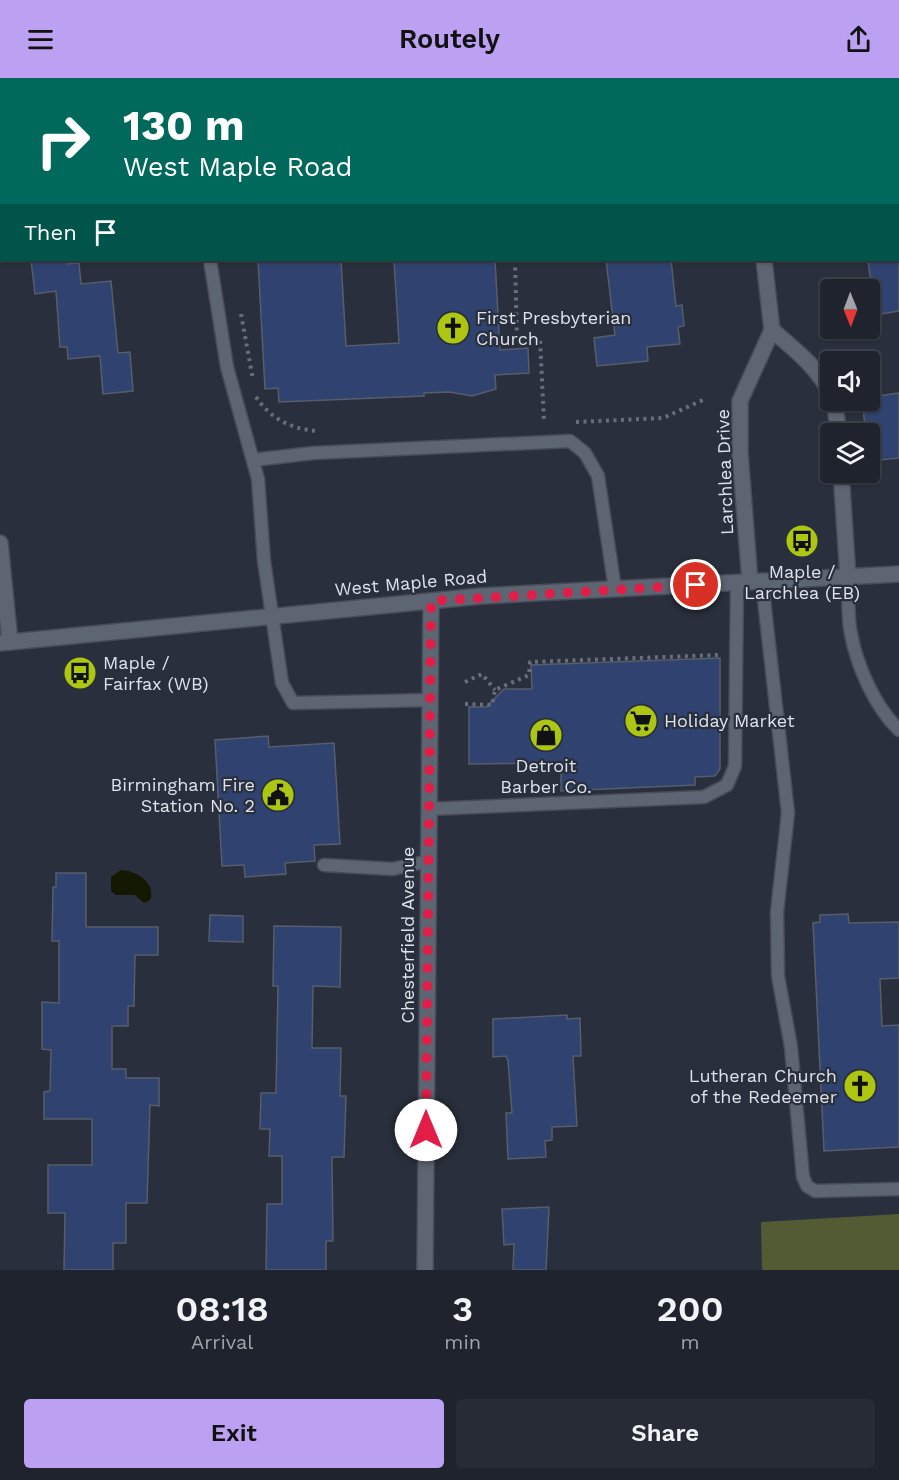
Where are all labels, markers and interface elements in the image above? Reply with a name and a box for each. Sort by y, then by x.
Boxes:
icon: menu [24,23,57,56]
text: Routely [399,23,500,55]
icon: share [842,23,875,56]
text: 130 m [123,101,245,150]
icon: right [24,102,102,180]
text: West Maple Road [123,151,352,183]
icon: arrive [89,216,122,249]
text: Then [24,220,77,245]
north arrow [820,279,880,339]
map controls [820,279,880,483]
place label: First Presbyterian Church [476,307,632,349]
church icon: First Presbyterian Church [435,310,471,346]
button: sound [820,351,880,411]
street label: Larchlea Drive [712,409,737,535]
button: layers [820,423,880,483]
bus stop icon: Maple / Larchlea (EB) [784,523,820,559]
pin [670,559,721,610]
place label: Maple / Larchlea (EB) [744,561,860,603]
street label: West Maple Road [334,565,488,600]
icon: arrive [679,568,712,601]
place label: Maple / Fairfax (WB) [103,652,209,694]
bus stop icon: Maple / Fairfax (WB) [62,655,98,691]
supermarket icon: Holiday Market [623,703,659,739]
place label: Holiday Market [664,710,795,731]
shop icon: Detroit Barber Co. [528,717,564,753]
place label: Detroit Barber Co. [500,755,592,797]
place label: Birmingham Fire Station No. 2 [111,774,255,816]
public building icon: Birmingham Fire Station No. 2 [260,777,296,813]
street label: Chesterfield Avenue [397,847,418,1023]
place label: Lutheran Church of the Redeemer [689,1065,837,1107]
church icon: Lutheran Church of the Redeemer [842,1068,878,1104]
position arrow [394,1098,458,1162]
text: 08:18 [175,1288,269,1330]
text: 3 [452,1288,473,1330]
text: 200 [657,1288,724,1330]
text: Arrival [191,1330,253,1354]
text: min [444,1330,481,1354]
text: m [681,1330,700,1354]
button: Exit [24,1399,444,1468]
button: Share [456,1399,875,1468]

